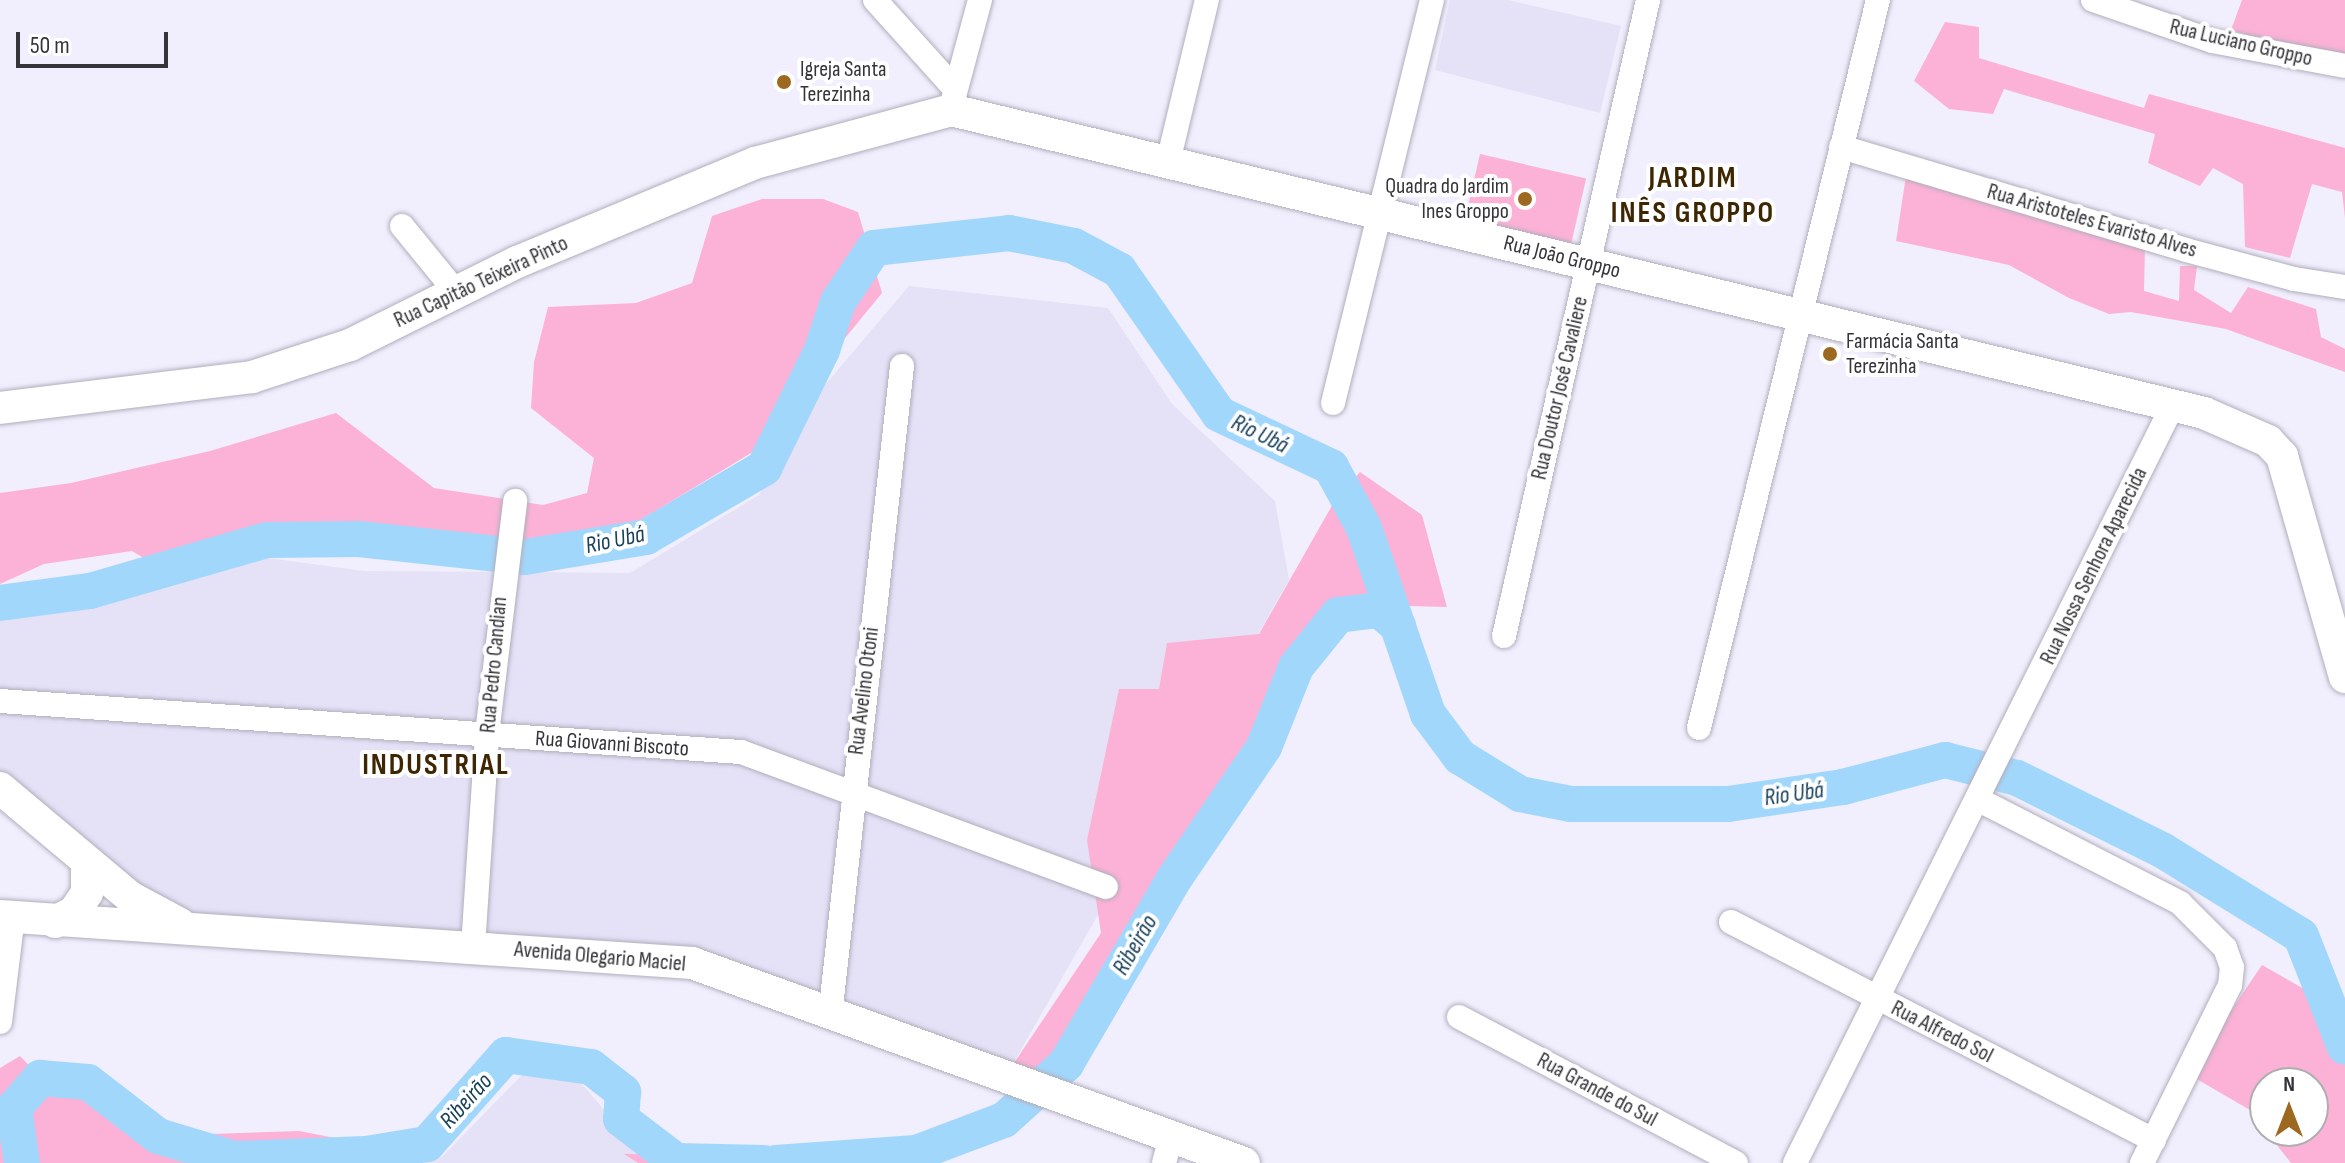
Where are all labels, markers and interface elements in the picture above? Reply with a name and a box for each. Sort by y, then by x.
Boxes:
street label: Rua Luciano Groppo [2167,14,2315,72]
scale bar [20,16,172,66]
text: 50 m [30,31,70,60]
place label: Igreja Santa Terezinha [800,56,886,108]
marker: Igreja Santa Terezinha [775,73,793,91]
district label: JARDIM INÊS GROPPO [1611,160,1775,230]
place label: Quadra do Jardim Ines Groppo [1385,173,1509,224]
street label: Rua Aristoteles Evaristo Alves [1984,178,2200,264]
marker: Quadra do Jardim Ines Groppo [1516,190,1534,208]
street label: Rua Capitão Teixeira Pinto [390,230,572,334]
street label: Rua João Groppo [1501,230,1623,284]
street label: Rua Doutor José Cavaliere [1526,294,1594,482]
place label: Farmácia Santa Terezinha [1846,328,1959,380]
marker: Farmácia Santa Terezinha [1821,345,1839,363]
water label: Rio Ubá [1227,408,1293,460]
street label: Rua Nossa Senhora Aparecida [2035,463,2153,669]
water label: Rio Ubá [583,520,647,560]
street label: Rua Pedro Candian [475,596,513,734]
street label: Rua Avelino Otoni [843,626,885,756]
street label: Rua Giovanni Biscoto [534,725,690,763]
district label: INDUSTRIAL [362,747,510,783]
water label: Rio Ubá [1762,776,1826,812]
water label: Ribeirão [1106,910,1164,980]
street label: Avenida Olegario Maciel [513,936,687,978]
street label: Rua Alfredo Sol [1887,995,1997,1069]
street label: Rua Grande do Sul [1532,1047,1662,1133]
water label: Ribeirão [434,1067,498,1135]
north arrow [2249,1067,2329,1147]
text: N [2283,1071,2295,1098]

